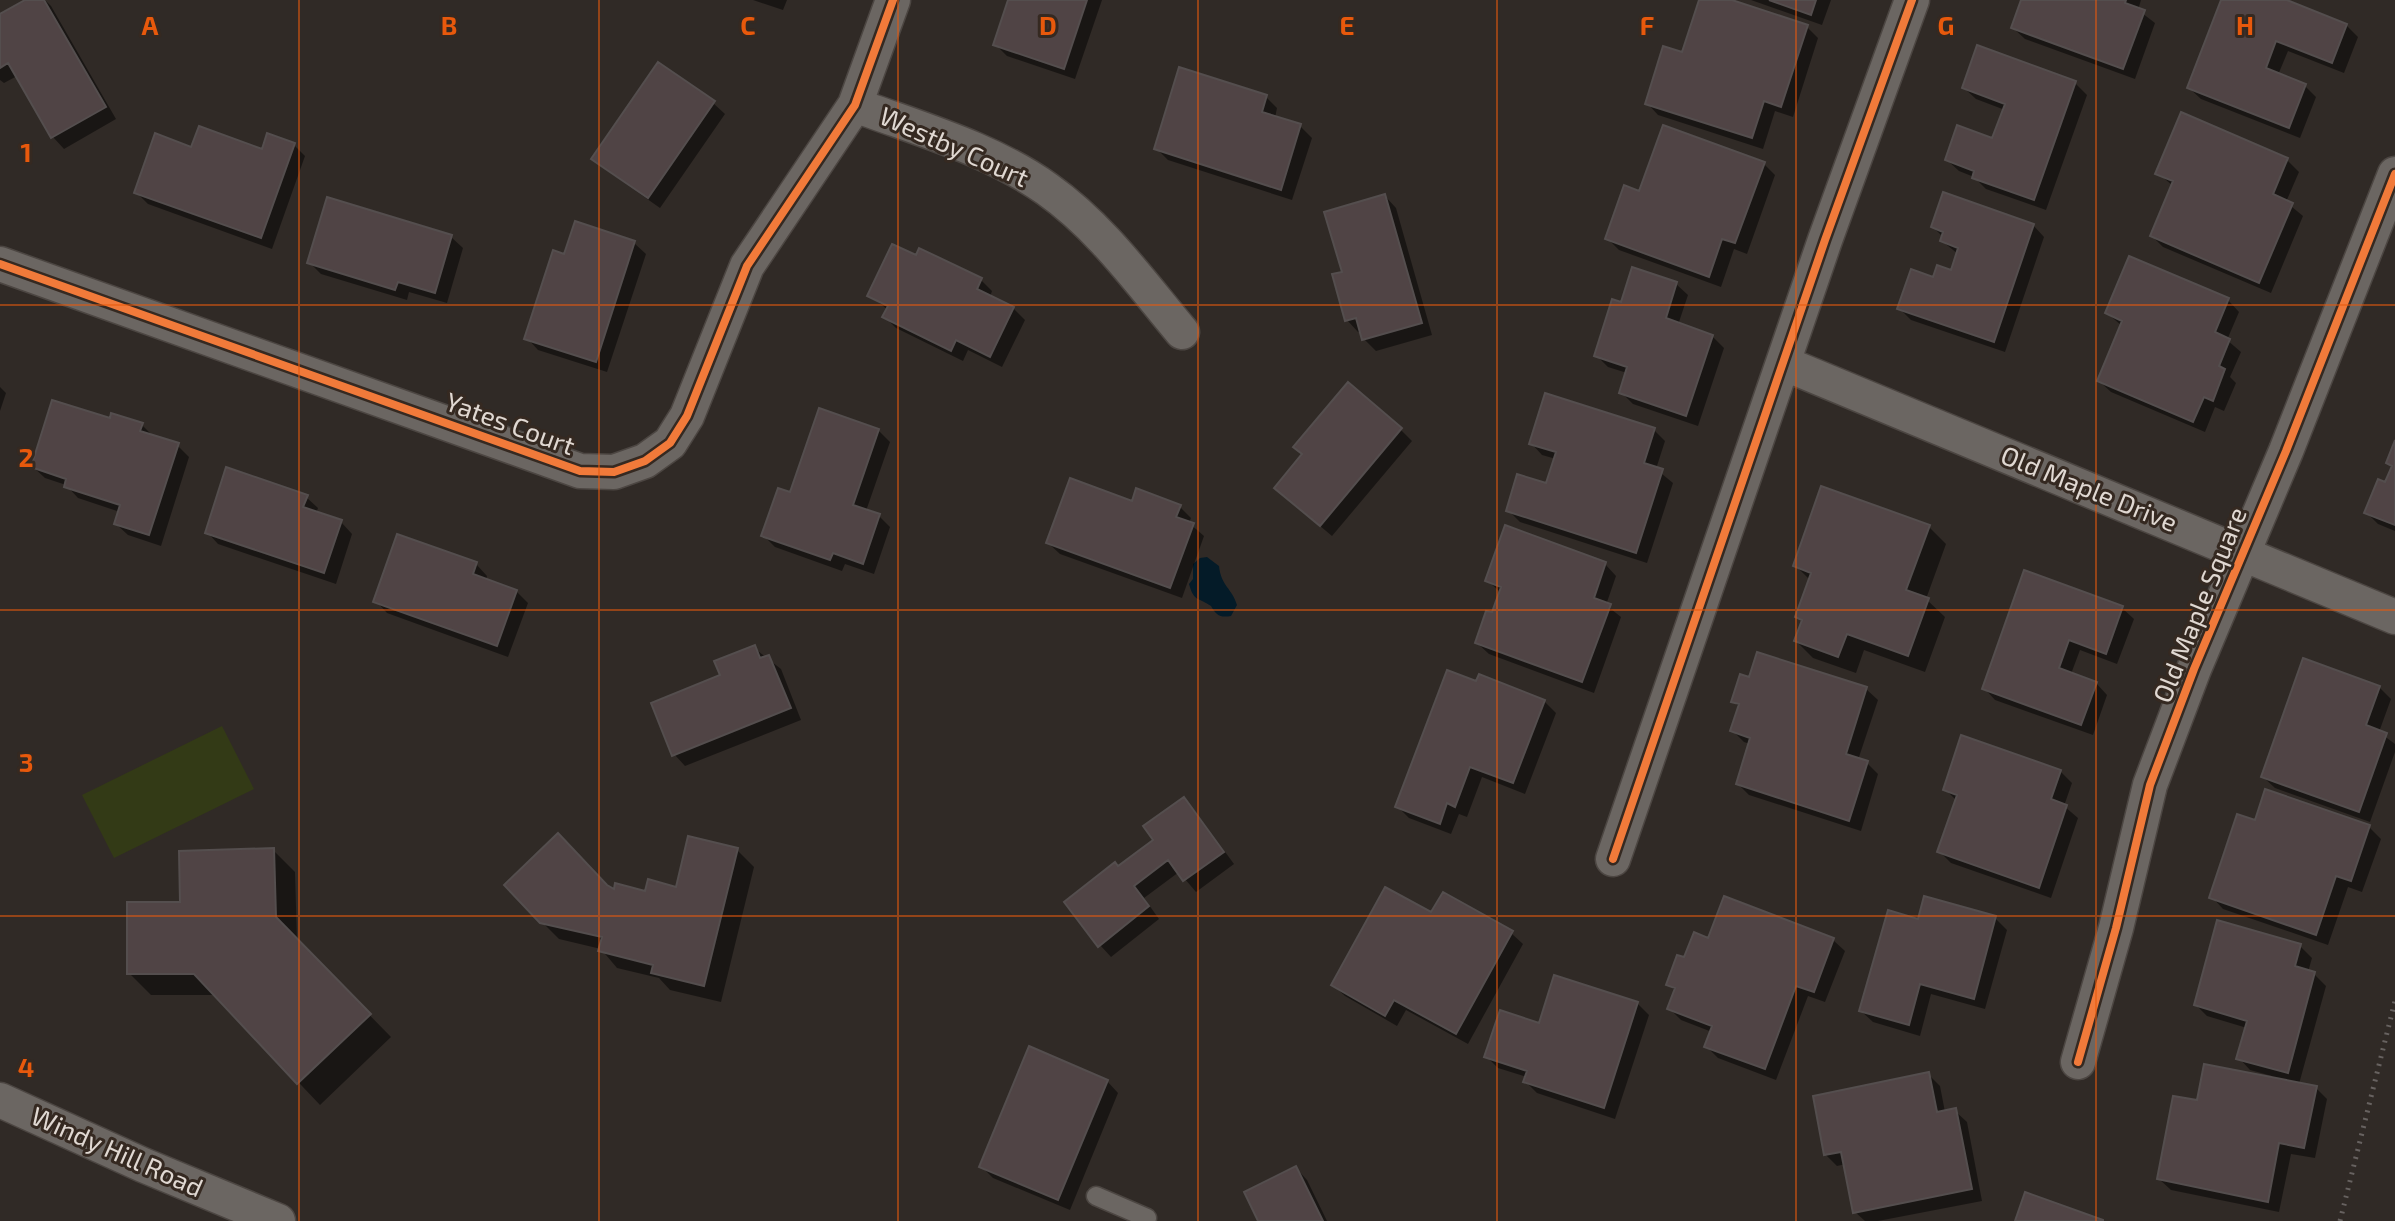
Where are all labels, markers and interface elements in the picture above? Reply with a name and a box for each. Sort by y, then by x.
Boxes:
text: A [142,9,159,40]
text: B [441,9,457,40]
text: C [740,9,756,40]
text: D [1039,9,1057,40]
text: E [1339,9,1355,40]
text: F [1640,9,1654,40]
text: G [1938,9,1954,40]
text: H [2236,9,2254,40]
street label: Westby Court [875,99,1034,192]
text: 1 [20,136,32,167]
street label: Yates Court [442,385,579,460]
street label: Old Maple Drive [1997,438,2182,537]
text: 2 [18,441,34,472]
street label: Old Maple Square [2145,502,2252,707]
text: 3 [19,746,33,777]
text: 4 [18,1051,34,1082]
street label: Windy Hill Road [27,1099,208,1202]

